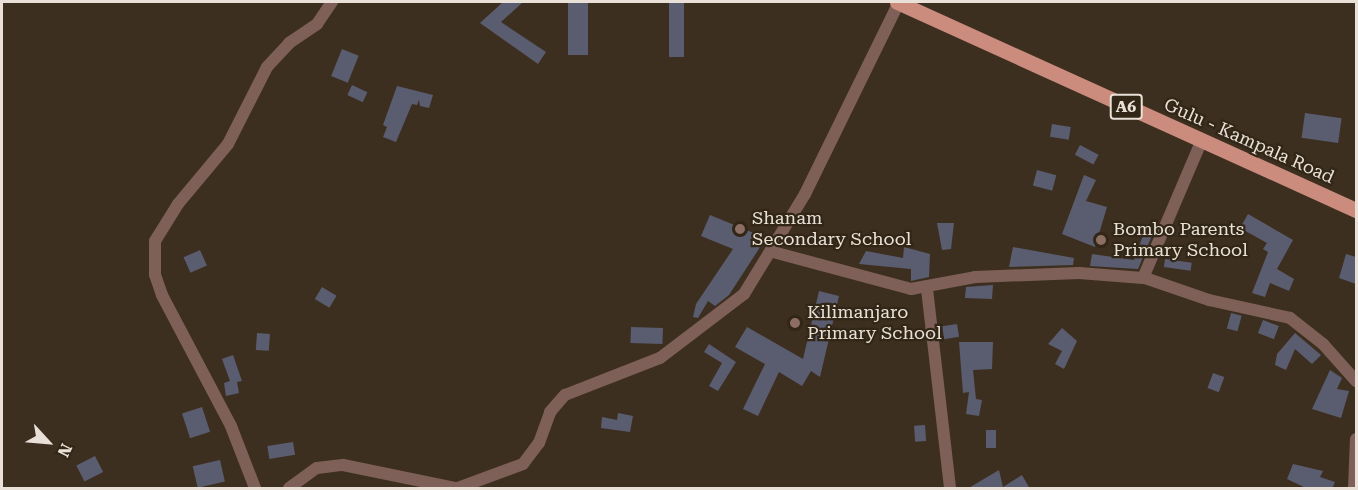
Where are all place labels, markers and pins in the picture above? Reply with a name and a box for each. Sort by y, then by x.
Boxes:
place label: Shanam Secondary School [752,208,911,250]
place label: Bombo Parents Primary School [1113,219,1248,262]
marker: Shanam Secondary School [733,222,747,236]
marker: Bombo Parents Primary School [1094,233,1108,247]
place label: Kilimanjaro Primary School [807,302,942,344]
marker: Kilimanjaro Primary School [788,316,802,330]

